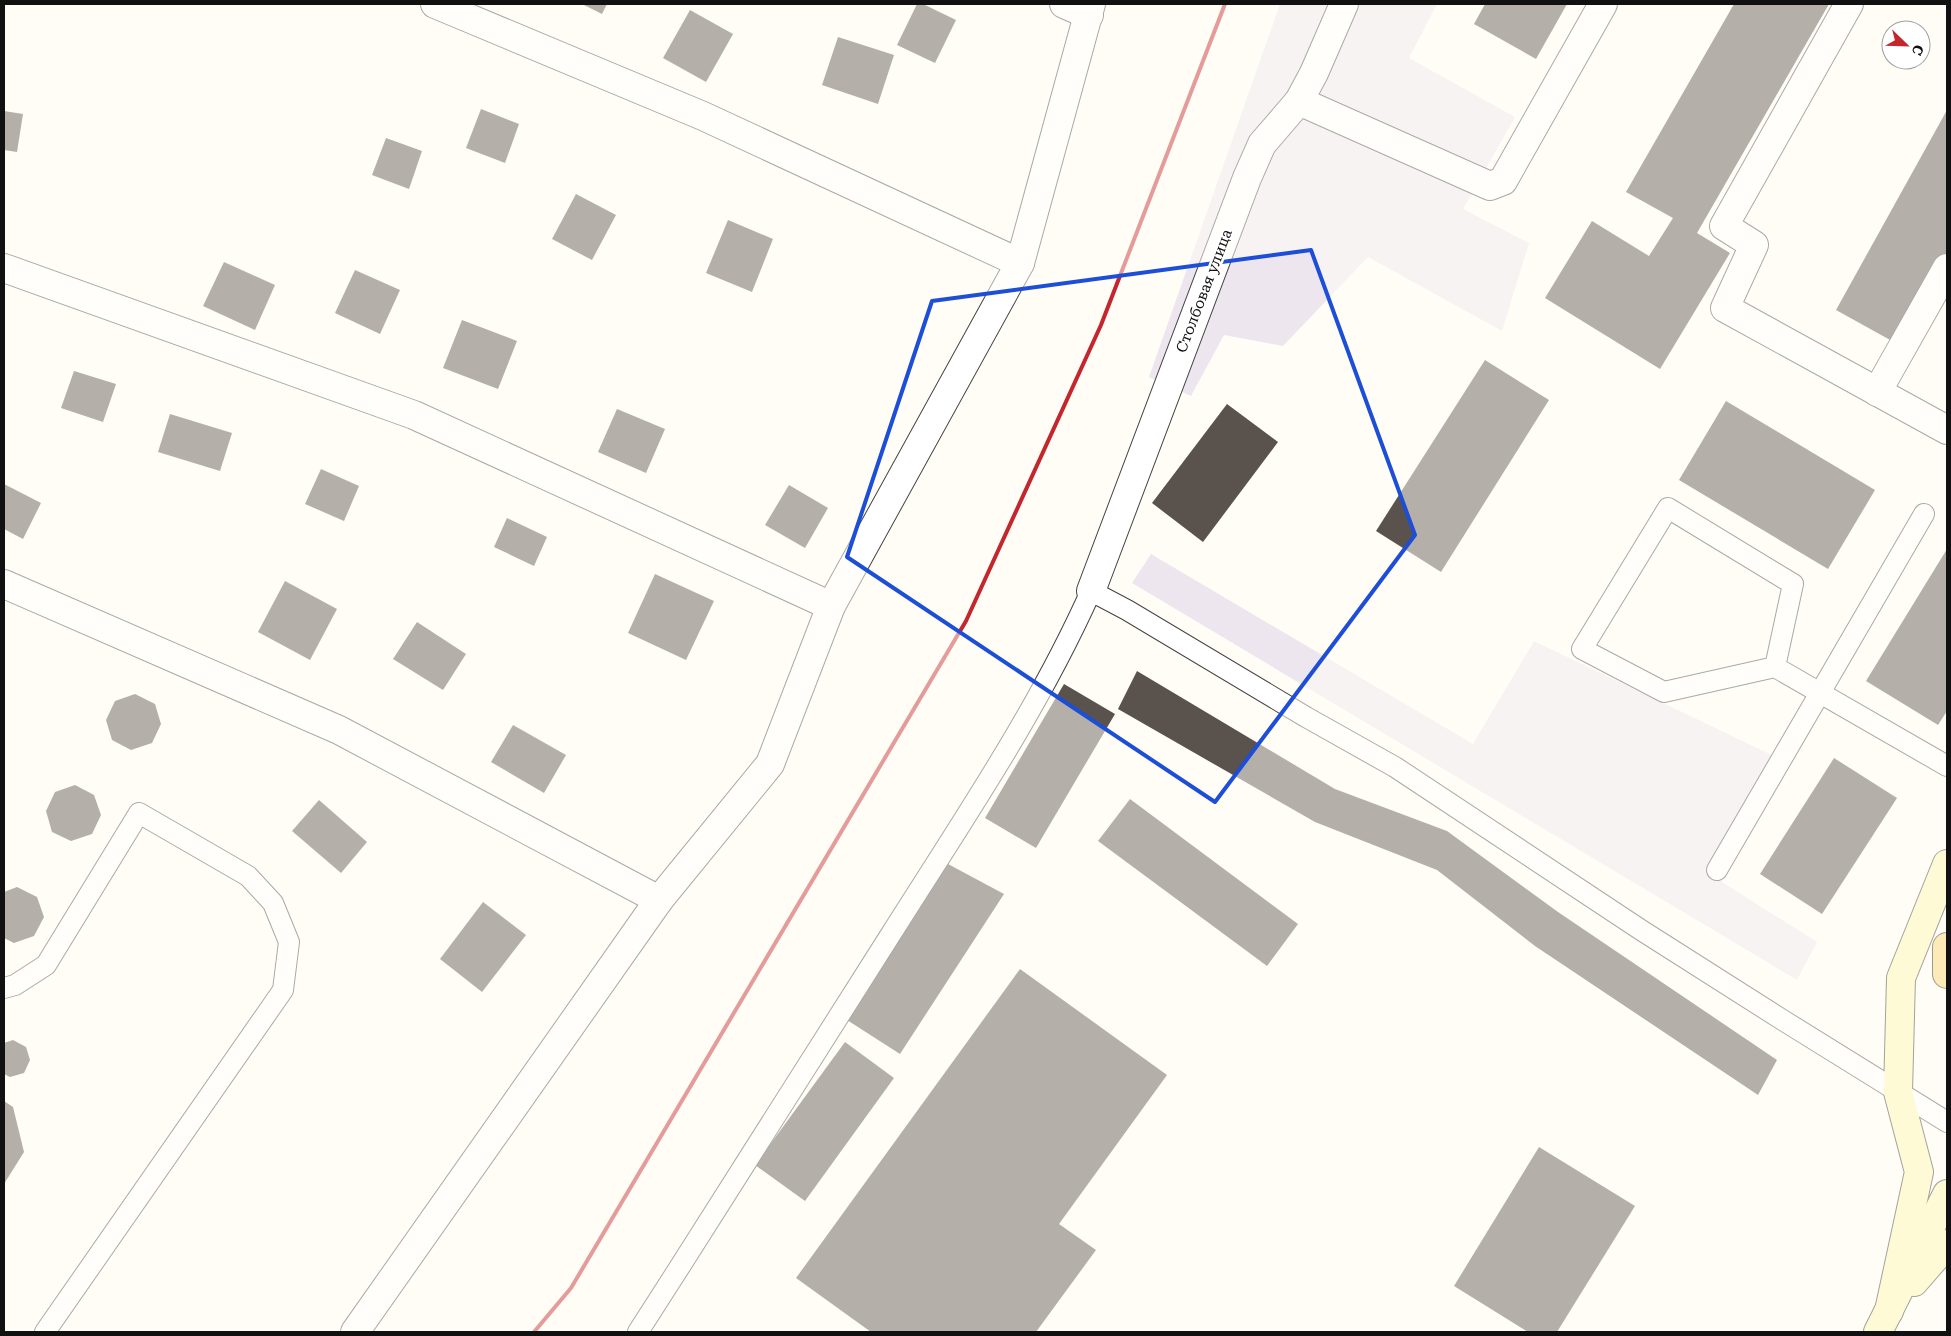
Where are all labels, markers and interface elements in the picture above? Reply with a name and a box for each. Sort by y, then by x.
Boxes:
north arrow [1881,20,1931,70]
text: С [1909,42,1927,58]
street label: Столбовая улица [1172,227,1236,355]

